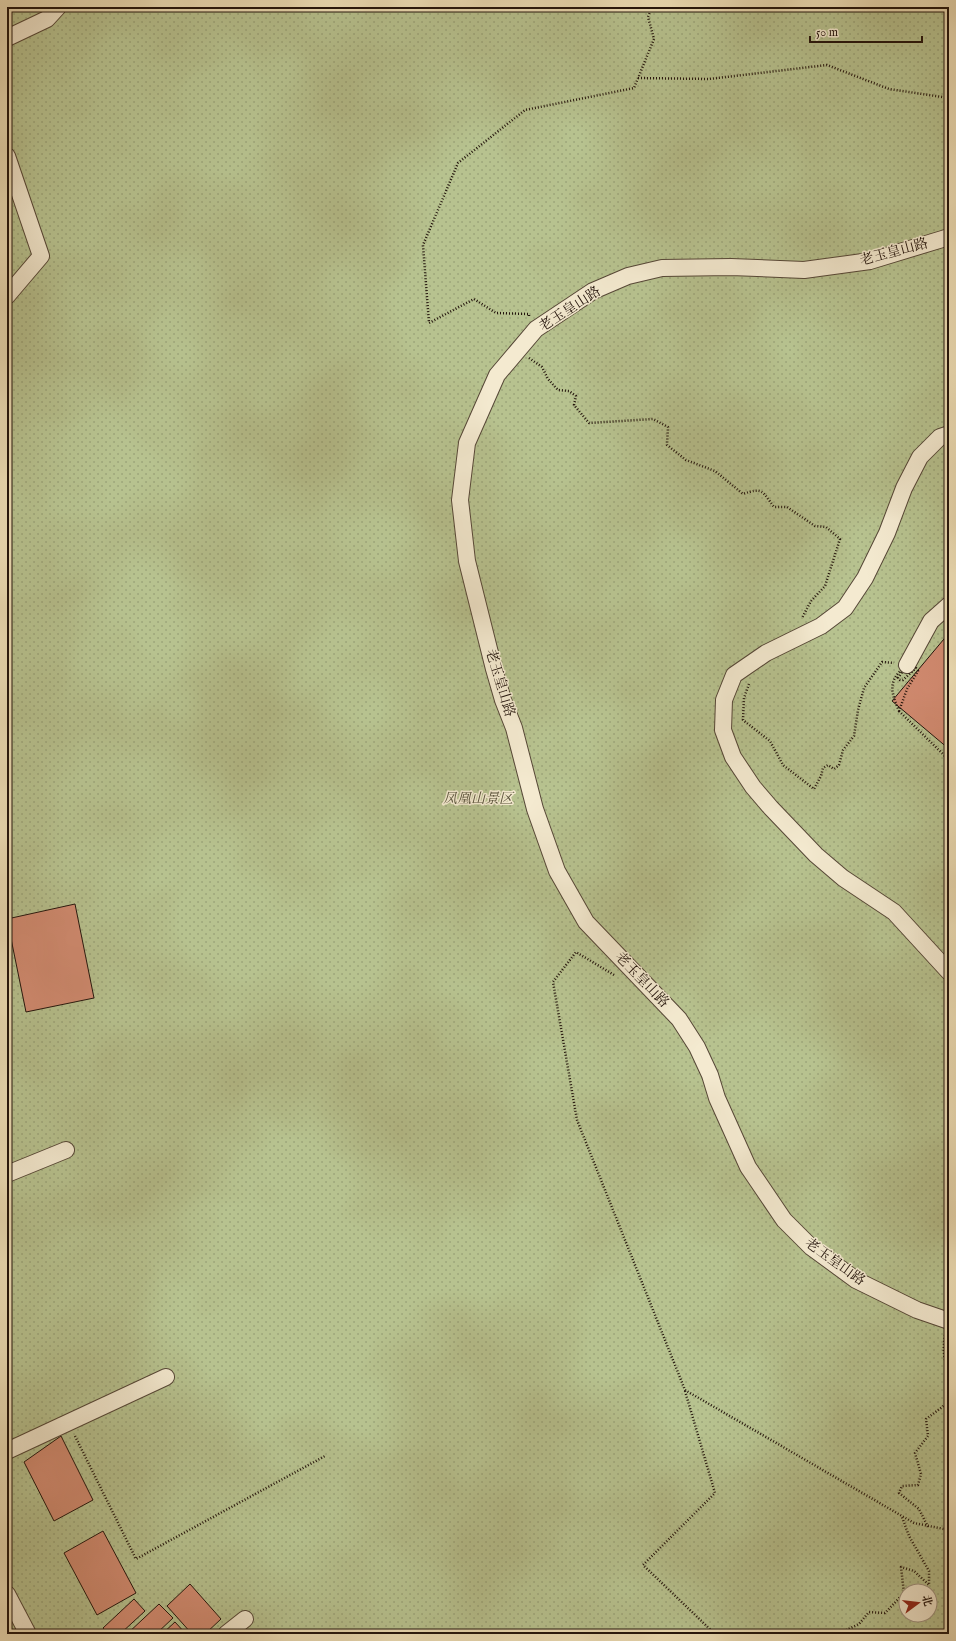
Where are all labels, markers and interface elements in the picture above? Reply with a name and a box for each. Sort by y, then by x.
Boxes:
scale bar [810,18,922,44]
text: 50 m [816,25,838,40]
street label: 老玉皇山路 [858,234,930,270]
street label: 老玉皇山路 [536,282,604,336]
street label: 老玉皇山路 [481,647,519,719]
park label: 凤凰山景区 [443,790,515,808]
street label: 老玉皇山路 [611,949,673,1011]
street label: 老玉皇山路 [801,1234,869,1290]
north arrow [898,1583,938,1623]
text: 北 [919,1594,935,1608]

